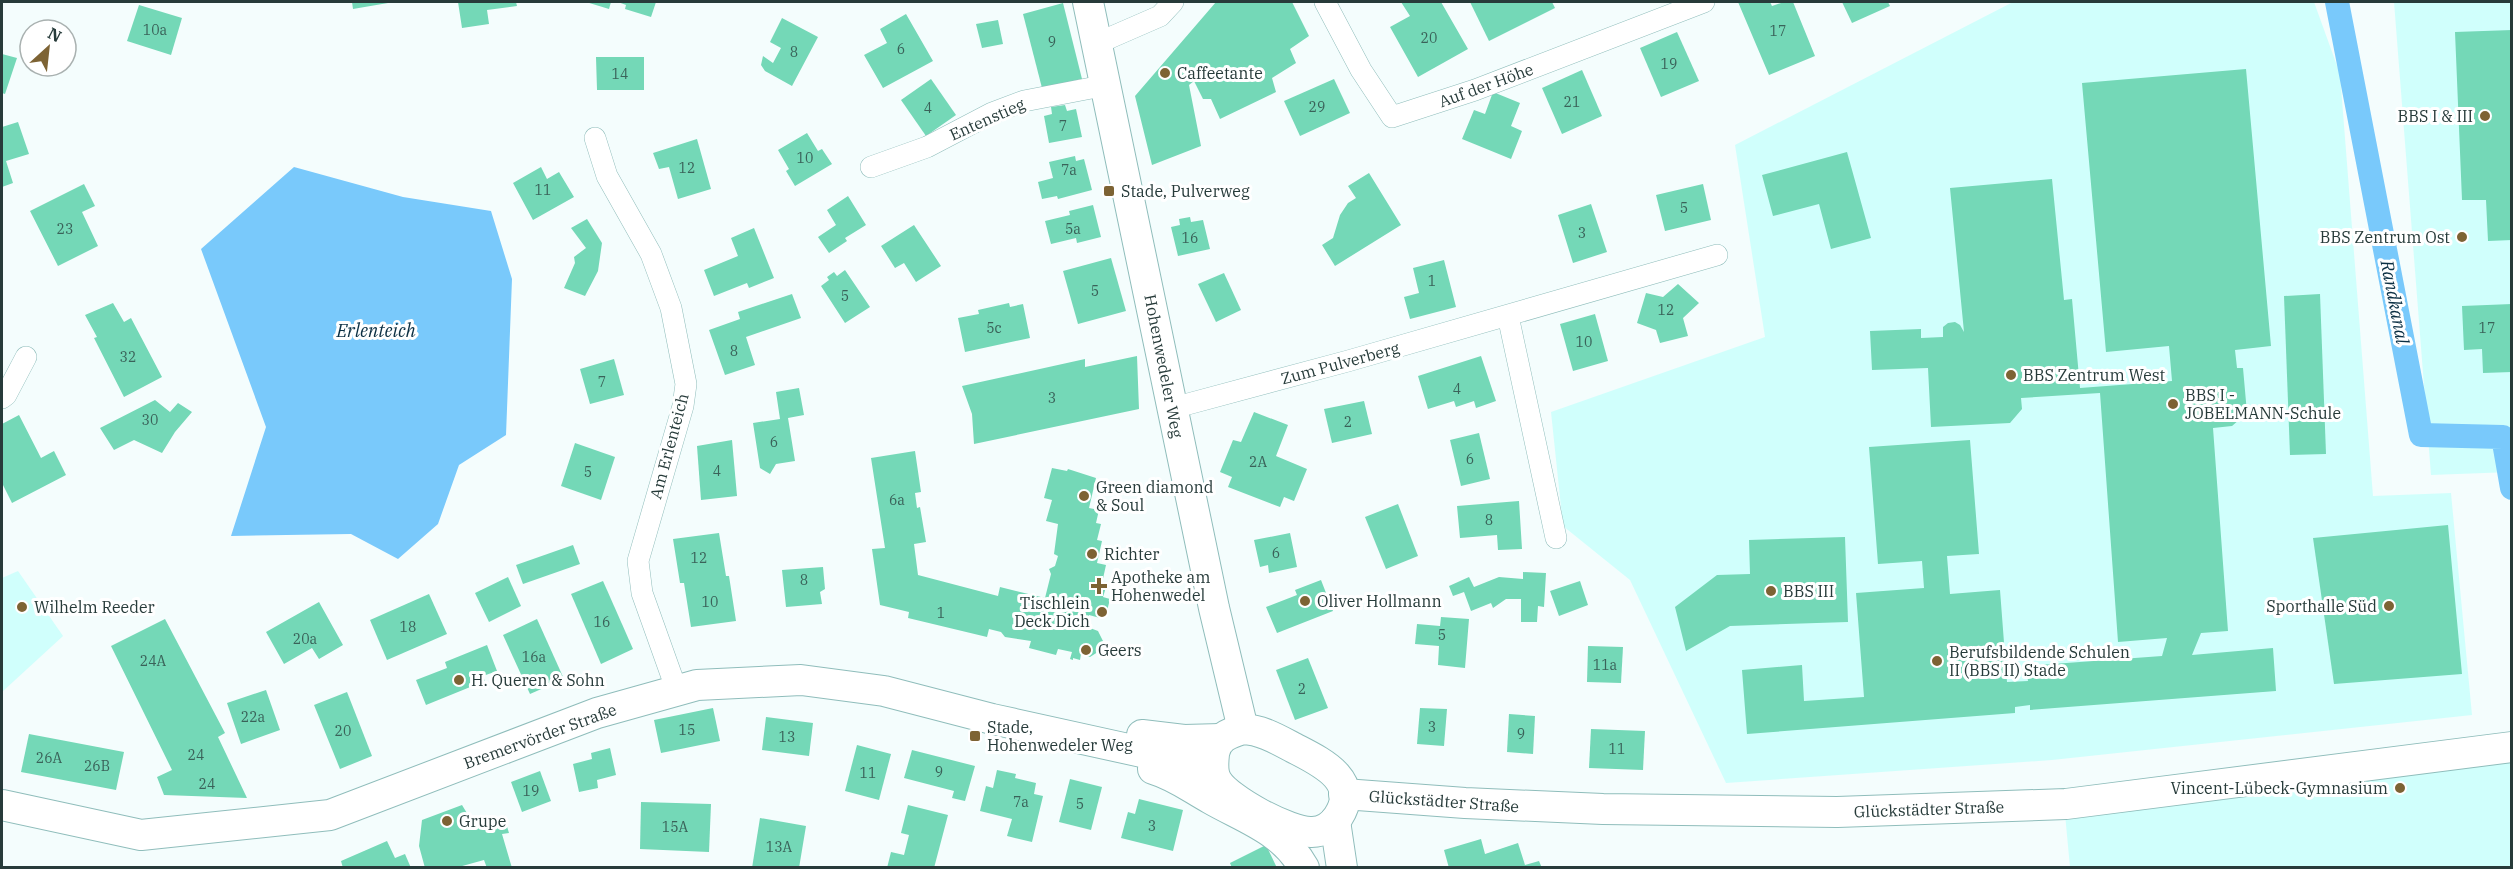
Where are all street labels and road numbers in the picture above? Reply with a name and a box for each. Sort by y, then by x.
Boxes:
street label: Auf der Höhe [1436,59,1536,111]
street label: Entenstieg [946,93,1028,145]
street label: Hohenwedeler Weg [1140,293,1188,440]
street label: Zum Pulverberg [1279,337,1402,388]
street label: Am Erlenteich [645,391,693,501]
street label: Bremervörder Straße [461,699,619,773]
street label: Glückstädter Straße [1368,786,1520,816]
street label: Glückstädter Straße [1854,796,2004,822]

